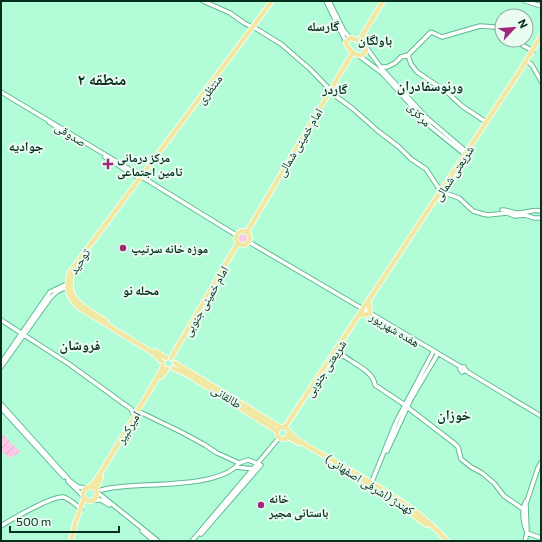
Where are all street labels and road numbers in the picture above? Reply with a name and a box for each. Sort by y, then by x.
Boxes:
street label: منتظری [193,72,225,107]
street label: مرکزی [405,99,435,130]
street label: امام خمینی شمالی [273,105,327,180]
street label: صدوقی [52,119,89,150]
street label: شریعتی شمالی [430,143,477,204]
street label: توحید [66,245,94,277]
street label: امام خمینی جنوبی [179,263,233,340]
street label: هفده شهریور [366,308,422,350]
street label: شریعتی جنوبی [301,337,350,400]
street label: طالقانی [209,381,245,411]
street label: امیرکبیر [112,408,144,447]
street label: کهندژ (اشرفی اصفهانی) [322,451,417,518]

